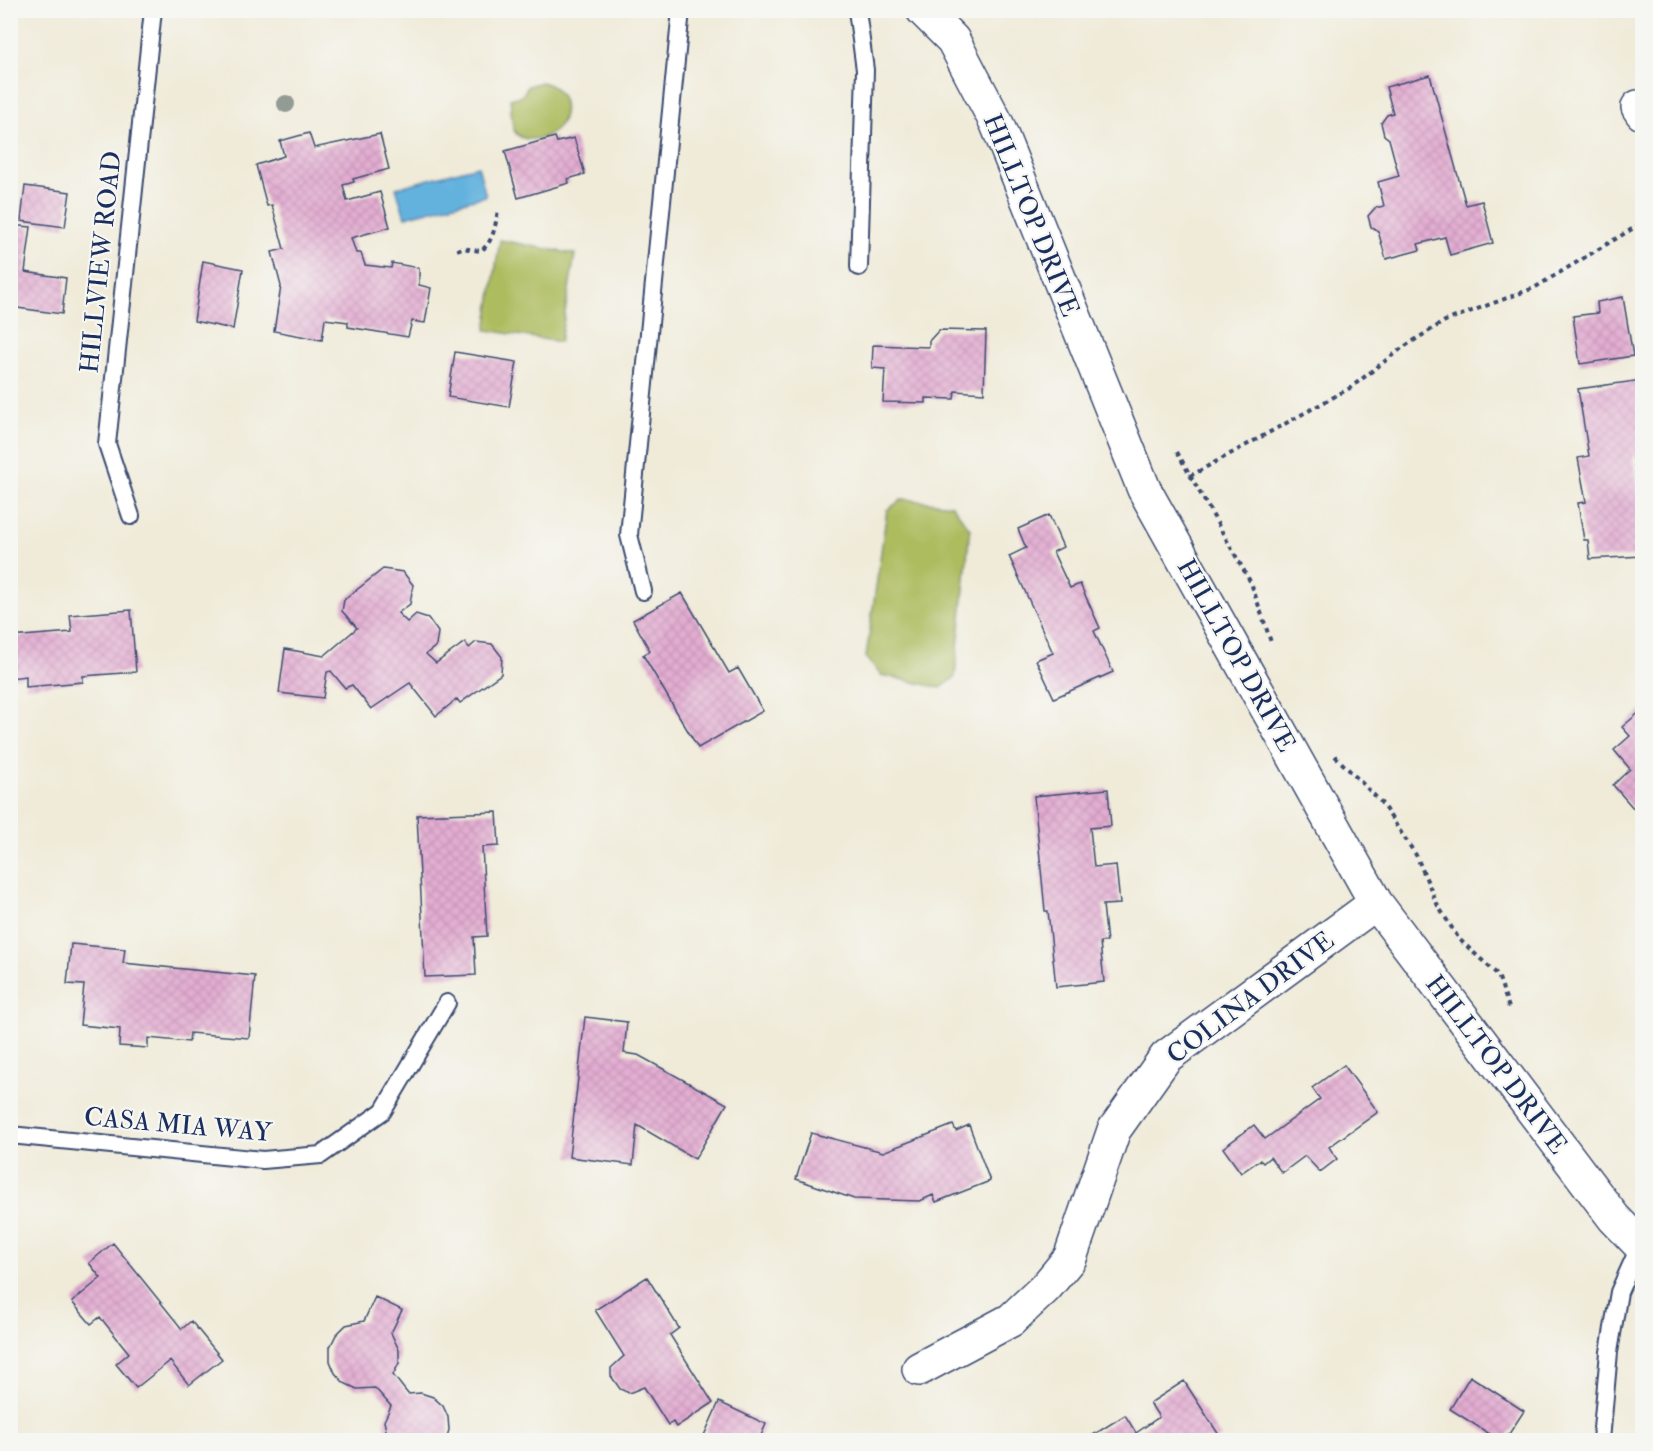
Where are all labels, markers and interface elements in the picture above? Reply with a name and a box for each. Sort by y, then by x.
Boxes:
street label: HILLTOP DRIVE [976,109,1086,321]
street label: HILLVIEW ROAD [73,149,129,375]
street label: HILLTOP DRIVE [1170,553,1302,758]
street label: COLINA DRIVE [1161,924,1341,1071]
street label: HILLTOP DRIVE [1418,969,1574,1160]
street label: CASA MIA WAY [83,1101,274,1149]

